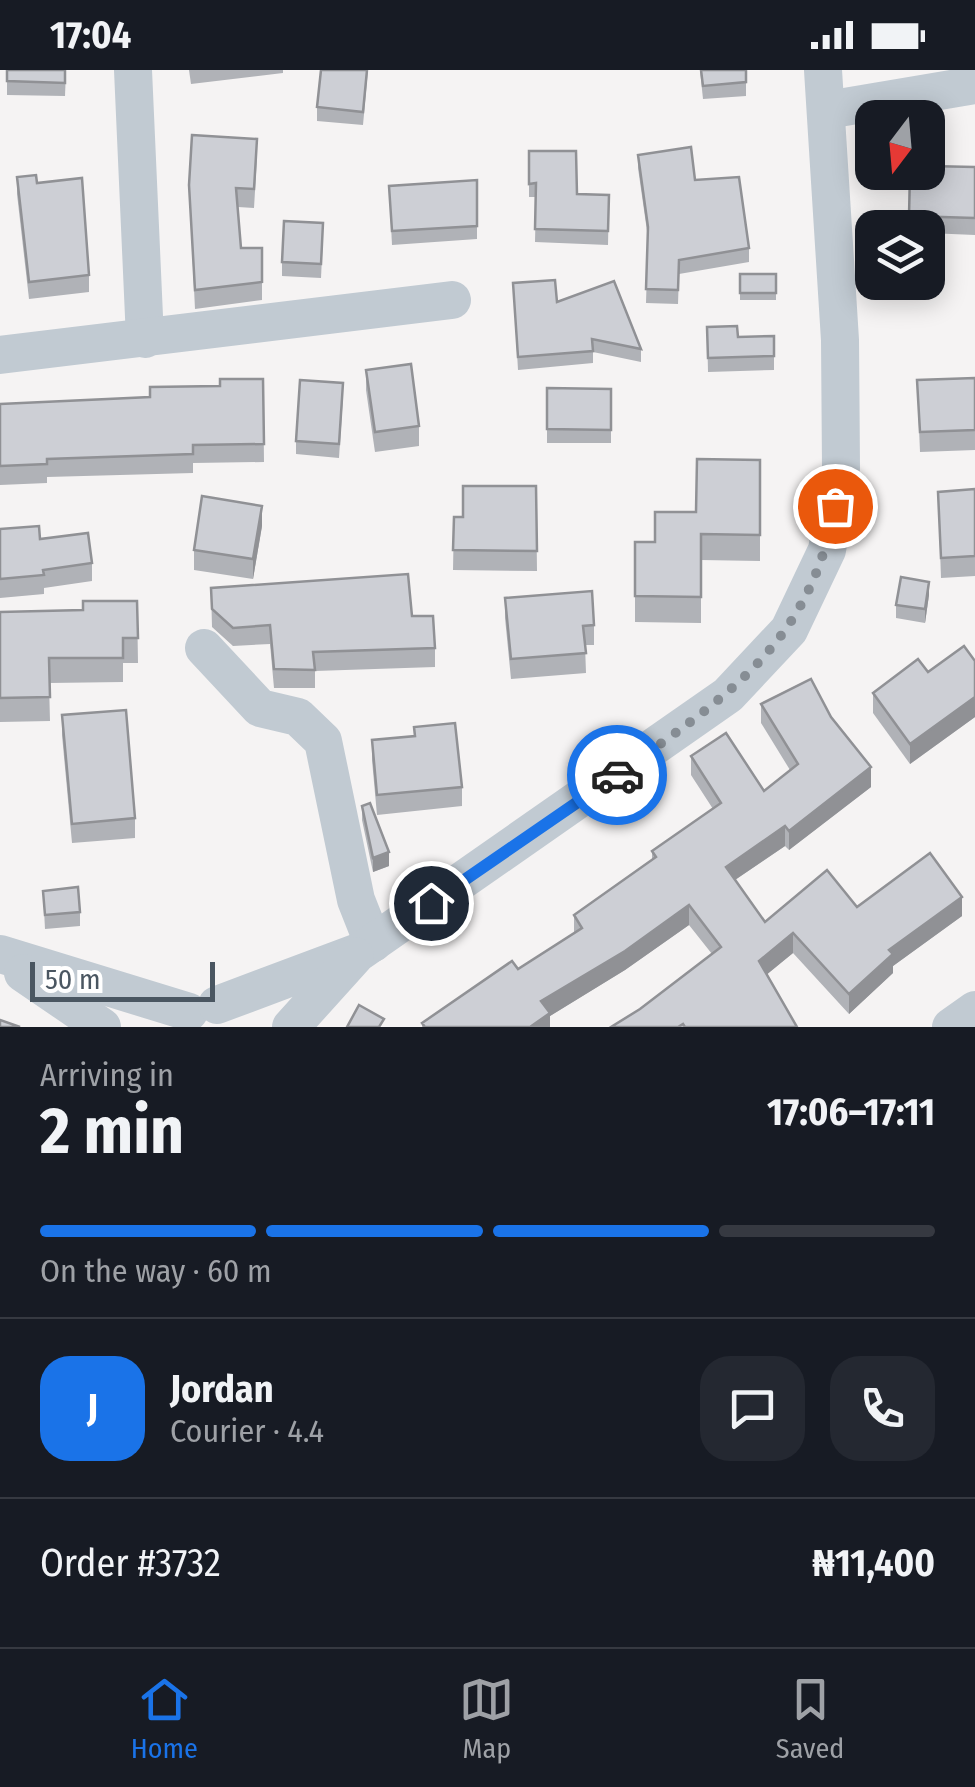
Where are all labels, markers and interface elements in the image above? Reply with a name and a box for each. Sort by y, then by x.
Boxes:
text: 17:04 [50,12,131,58]
north arrow [855,100,945,190]
map controls [855,100,945,300]
button: layers [855,210,945,300]
pin [793,464,878,549]
icon: bag [808,479,863,534]
courier [567,725,667,825]
icon: car [590,748,645,803]
pin [389,861,474,946]
icon: home [404,876,459,931]
scale bar [30,957,215,1001]
text: 50 m [45,963,101,996]
text: Arriving in [40,1056,174,1094]
text: 17:06–17:11 [767,1089,935,1135]
text: 2 min [40,1092,184,1170]
text: On the way · 60 m [40,1252,272,1290]
button: chat [700,1356,805,1461]
button: phone [830,1356,935,1461]
text: Jordan [170,1366,274,1412]
text: J [87,1385,98,1431]
text: Courier · 4.4 [170,1412,324,1450]
text: Order #3732 [40,1540,221,1586]
text: ₦11,400 [812,1540,935,1586]
tab: Home [131,1672,198,1765]
tab: Map [459,1672,514,1765]
tab: Saved [776,1672,844,1765]

